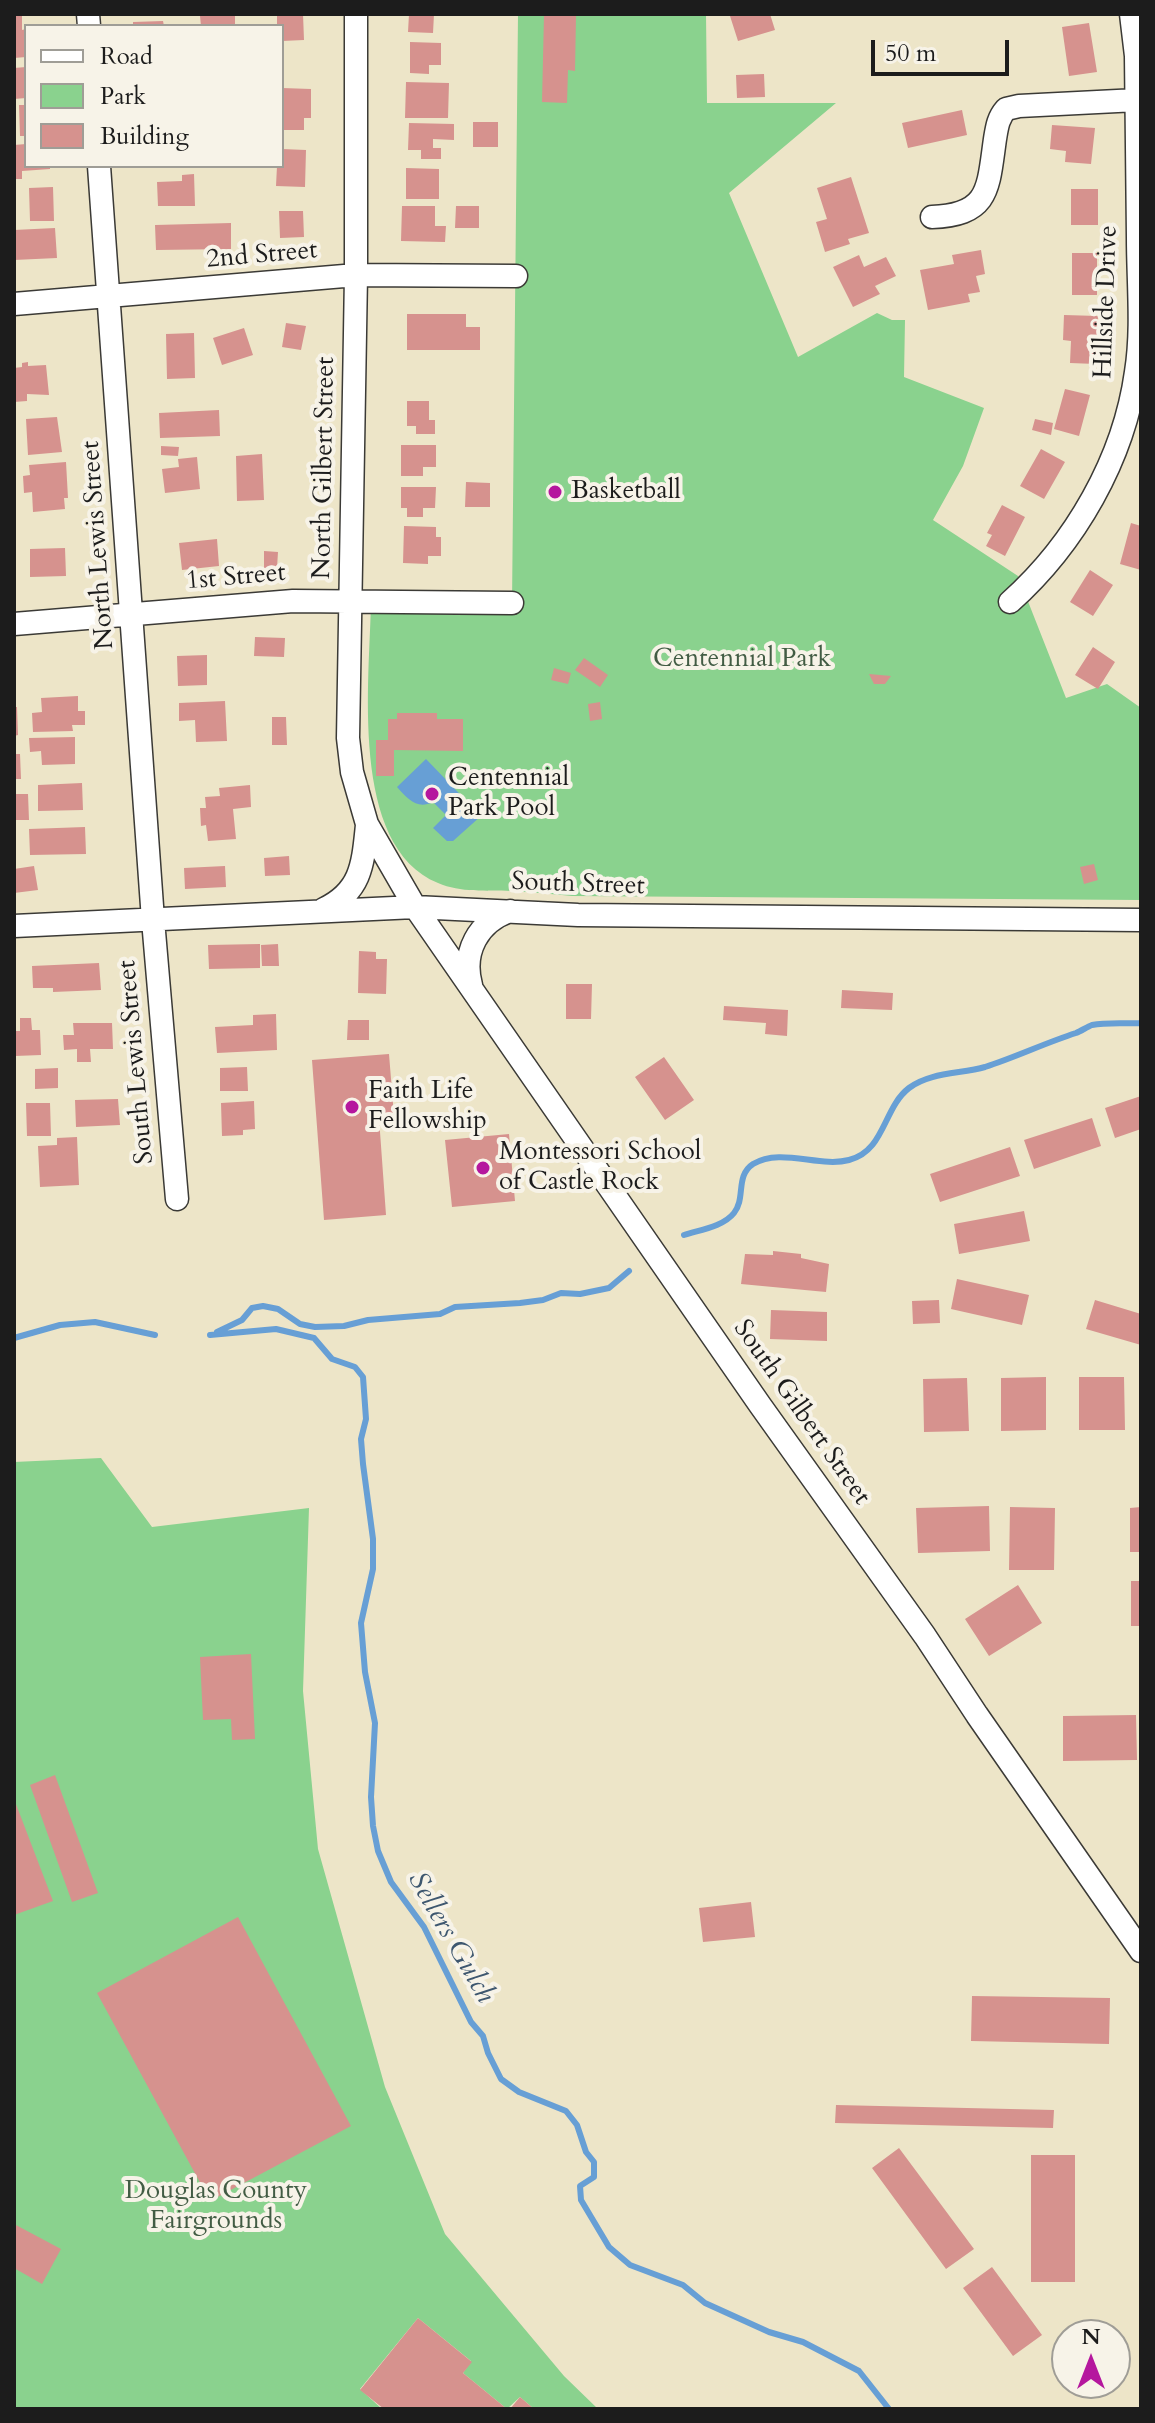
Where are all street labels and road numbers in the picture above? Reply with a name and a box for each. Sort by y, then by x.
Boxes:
street label: Hillside Drive [1089,225,1125,379]
street label: 2nd Street [205,236,319,276]
street label: North Gilbert Street [307,356,343,580]
street label: North Lewis Street [76,440,122,650]
street label: 1st Street [185,558,287,598]
street label: South Street [511,867,645,903]
street label: South Lewis Street [113,959,161,1165]
street label: South Gilbert Street [726,1315,876,1511]

